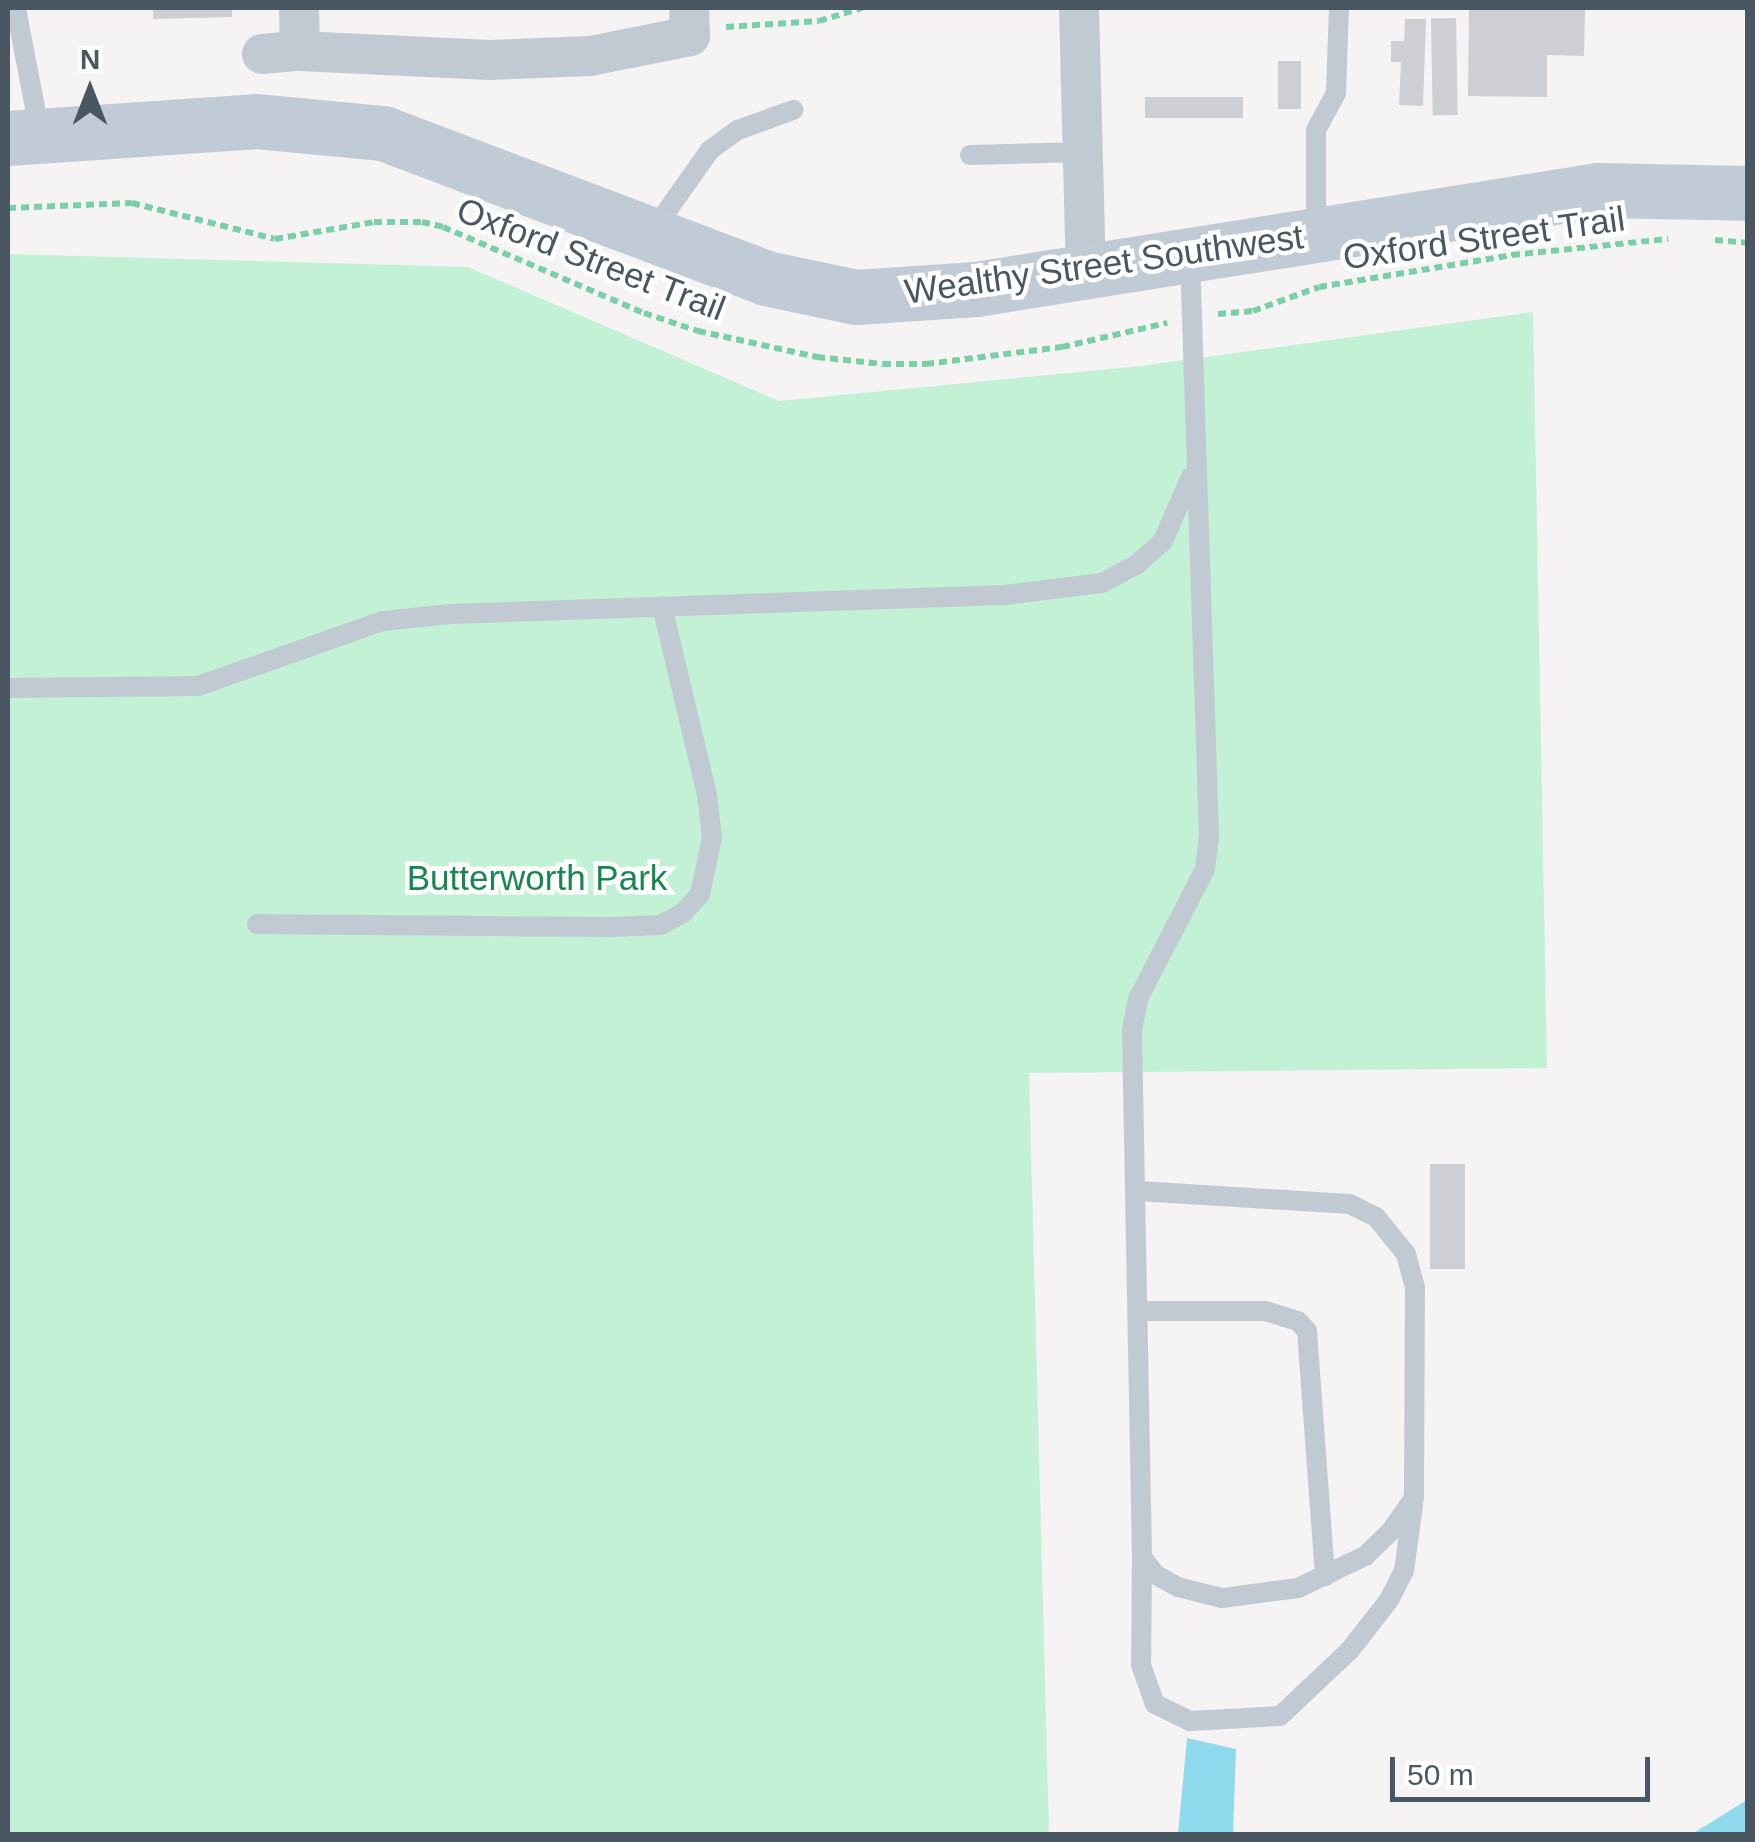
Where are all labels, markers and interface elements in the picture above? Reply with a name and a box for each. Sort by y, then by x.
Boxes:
north arrow [40,40,140,140]
text: N [80,44,100,75]
street label: Oxford Street Trail [451,188,731,330]
street label: Oxford Street Trail [1340,197,1628,279]
street label: Wealthy Street Southwest [902,215,1306,313]
park label: Butterworth Park [407,857,667,899]
scale bar [1395,1737,1655,1799]
text: 50 m [1407,1758,1474,1791]

